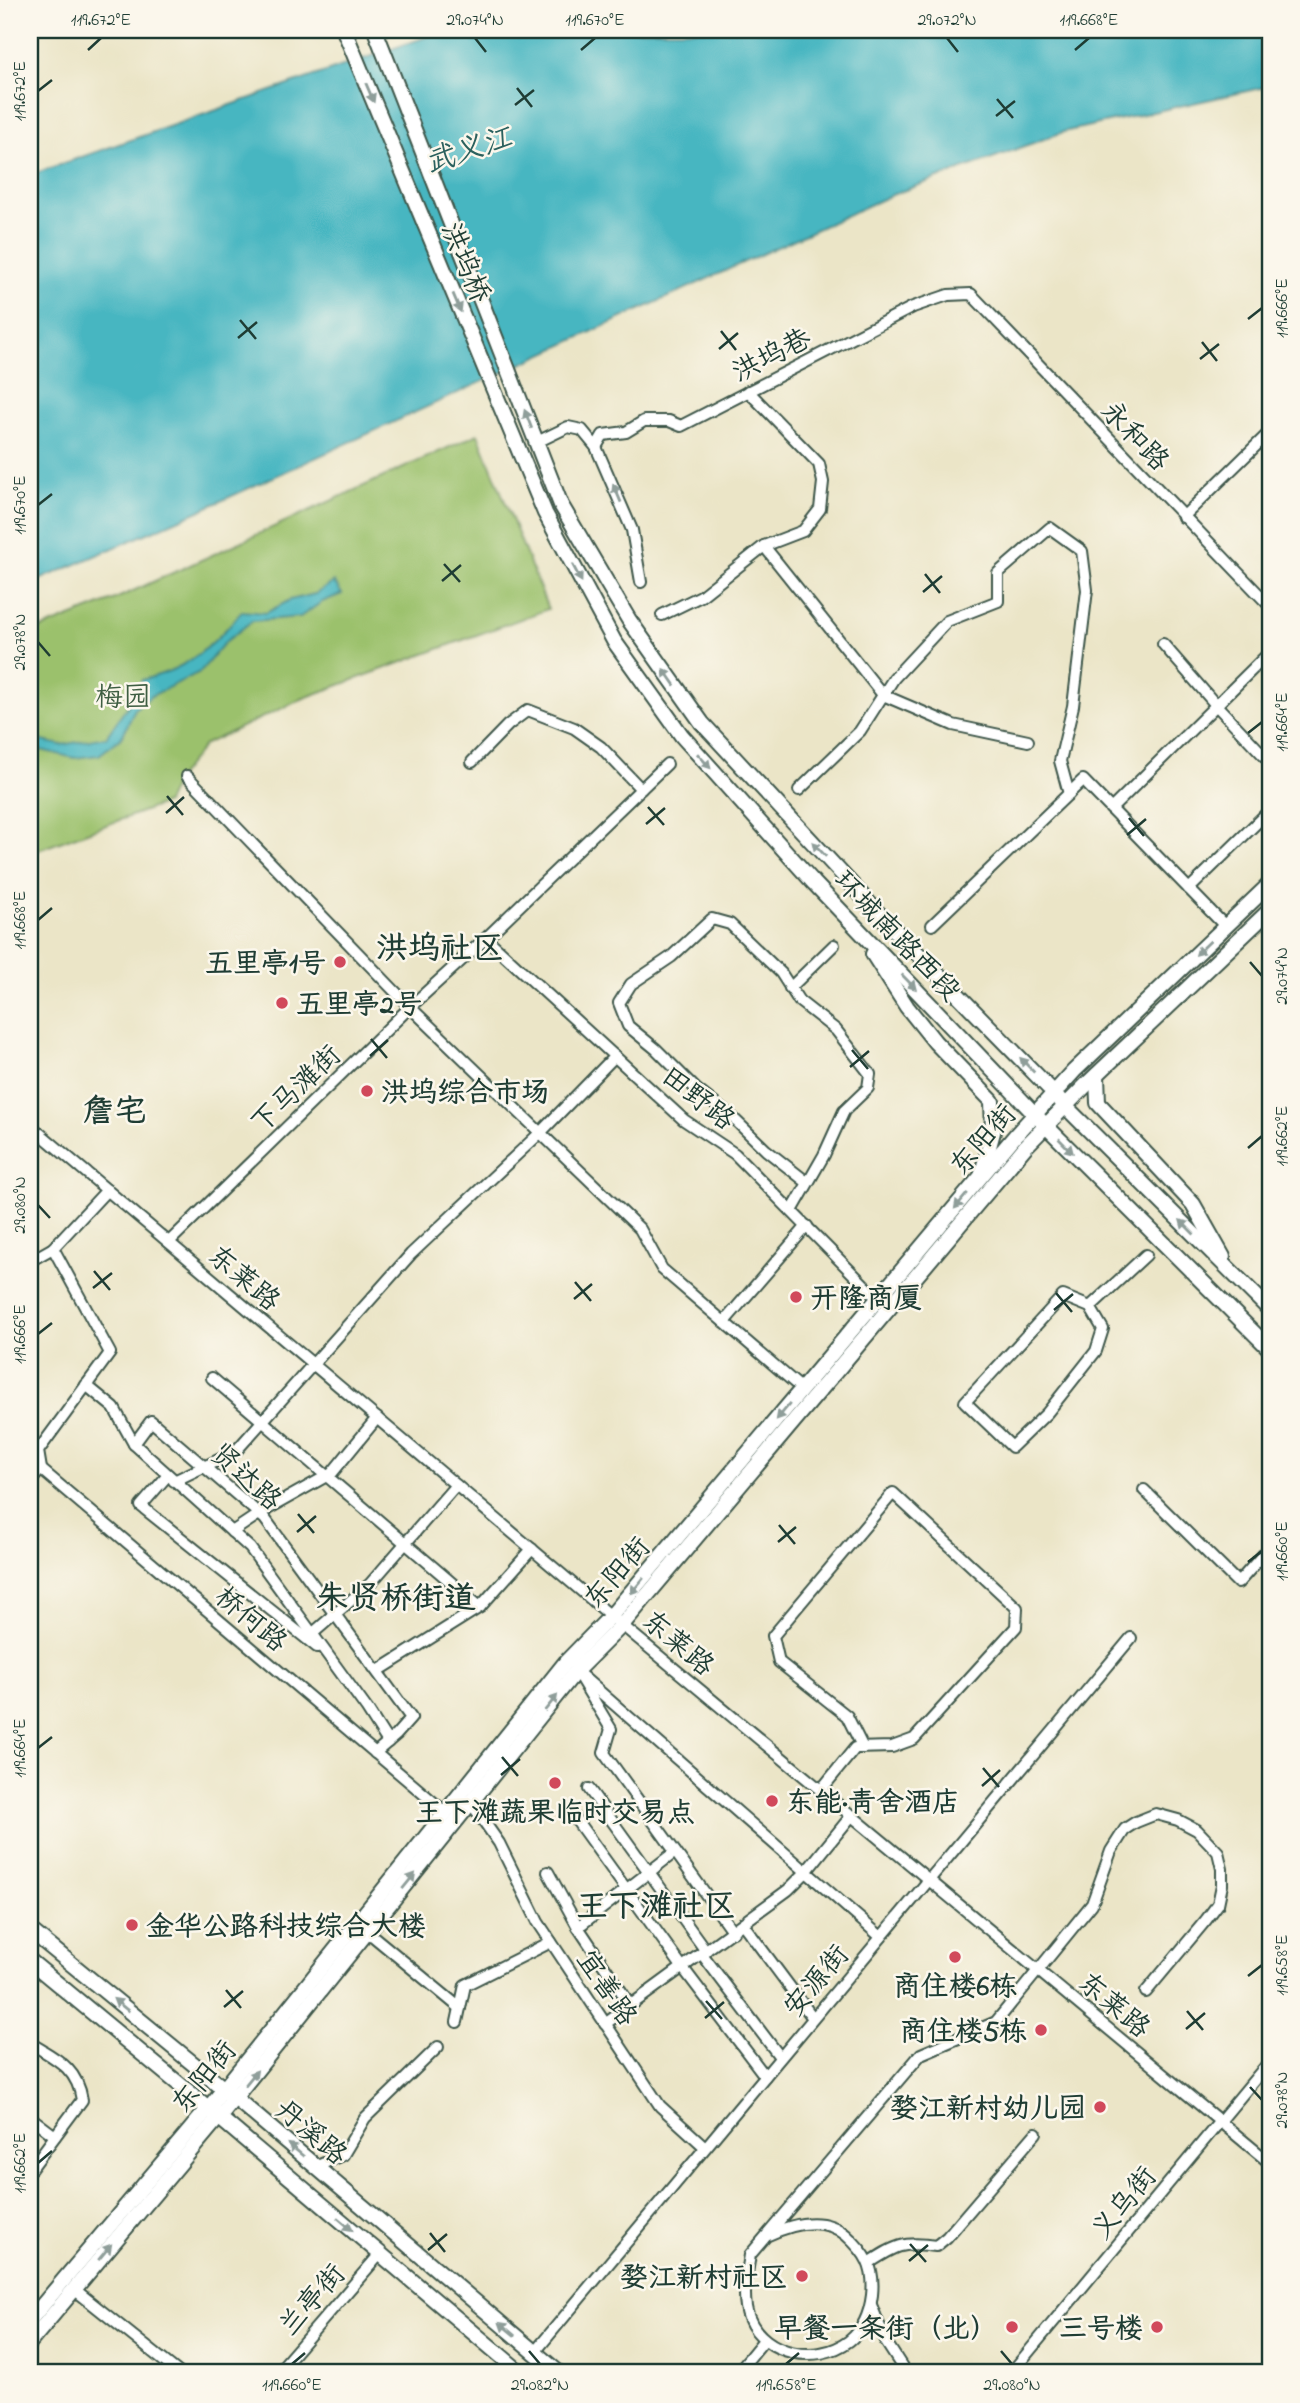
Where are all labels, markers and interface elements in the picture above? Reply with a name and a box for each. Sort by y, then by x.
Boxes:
text: 119.672°E [71,8,131,34]
text: 29.074°N [446,8,504,34]
text: 119.670°E [565,8,625,34]
text: 29.072°N [917,8,977,34]
text: 119.668°E [1060,8,1119,34]
text: 119.672°E [8,61,34,121]
one-way arrow [365,82,376,103]
water label: 武义江 [419,116,520,187]
street label: 洪坞桥 [428,217,499,310]
text: 119.666°E [1270,278,1296,338]
one-way arrow [452,292,463,313]
street label: 洪坞巷 [726,319,820,394]
street label: 永和路 [1090,393,1177,482]
one-way arrow [522,408,533,429]
text: 119.670°E [8,475,34,535]
one-way arrow [611,482,622,503]
one-way arrow [571,563,583,583]
text: 29.078°N [8,614,34,670]
one-way arrow [663,668,677,686]
park label: 梅园 [95,679,151,720]
text: 119.664°E [1270,692,1296,752]
one-way arrow [696,752,712,769]
one-way arrow [811,841,827,858]
street label: 环城南路西段 [822,863,969,1012]
text: 119.668°E [8,890,34,949]
district label: 洪坞社区 [376,927,504,974]
one-way arrow [1195,940,1212,956]
place label: 五里亭1号 [205,945,326,986]
text: 29.074°N [1270,947,1296,1005]
marker: 五里亭1号 [332,954,348,970]
one-way arrow [900,973,916,990]
place label: 五里亭2号 [296,986,422,1027]
marker: 五里亭2号 [274,995,290,1011]
street label: 下马滩街 [243,1037,352,1144]
one-way arrow [1019,1057,1036,1074]
street label: 田野路 [651,1058,743,1142]
place label: 洪坞综合市场 [381,1074,549,1115]
marker: 洪坞综合市场 [359,1083,375,1099]
district label: 詹宅 [82,1090,146,1137]
street label: 东阳街 [942,1096,1028,1186]
text: 119.662°E [1270,1105,1296,1167]
one-way arrow [1058,1138,1074,1154]
text: 29.080°N [8,1176,34,1234]
one-way arrow [954,1192,969,1209]
one-way arrow [1179,1220,1196,1236]
street label: 东莱路 [197,1237,288,1322]
place label: 开隆商厦 [810,1280,922,1321]
marker: 开隆商厦 [788,1289,804,1305]
text: 119.666°E [8,1304,34,1364]
one-way arrow [776,1404,791,1421]
street label: 贤达路 [200,1435,290,1522]
text: 119.660°E [1270,1521,1296,1581]
street label: 东阳街 [576,1529,662,1619]
district label: 朱贤桥街道 [316,1577,476,1624]
street label: 桥何路 [204,1578,295,1663]
one-way arrow [630,1578,645,1595]
street label: 东莱路 [631,1602,722,1687]
one-way arrow [543,1694,557,1712]
text: 119.664°E [8,1718,34,1778]
marker: 王下滩蔬果临时交易点 [547,1775,563,1791]
place label: 东能·青舍酒店 [786,1784,960,1825]
marker: 东能·青舍酒店 [764,1793,780,1809]
place label: 王下滩蔬果临时交易点 [415,1794,695,1835]
one-way arrow [401,1872,416,1890]
district label: 王下滩社区 [576,1885,736,1932]
place label: 金华公路科技综合大楼 [146,1908,426,1949]
marker: 金华公路科技综合大楼 [124,1917,140,1933]
text: 119.658°E [1270,1934,1296,1996]
street label: 安源街 [775,1937,860,2028]
street label: 宜善路 [565,1943,646,2035]
marker: 商住楼6栋 [947,1949,963,1965]
street label: 东莱路 [1067,1964,1158,2049]
place label: 商住楼6栋 [893,1968,1017,2009]
one-way arrow [112,1998,129,2013]
place label: 商住楼5栋 [899,2013,1027,2054]
marker: 商住楼5栋 [1033,2022,1049,2038]
street label: 东阳街 [163,2033,248,2124]
one-way arrow [244,2069,259,2087]
text: 29.078°N [1270,2072,1296,2128]
place label: 婺江新村幼儿园 [890,2090,1086,2131]
street label: 丹溪路 [264,2091,355,2176]
marker: 婺江新村幼儿园 [1092,2099,1108,2115]
text: 119.662°E [8,2132,34,2194]
one-way arrow [287,2142,305,2158]
street label: 义乌街 [1083,2159,1168,2250]
one-way arrow [336,2217,354,2232]
one-way arrow [98,2244,113,2262]
street label: 兰亭街 [271,2256,357,2346]
place label: 婺江新村社区 [620,2259,788,2300]
marker: 婺江新村社区 [794,2268,810,2284]
place label: 早餐一条街（北） [774,2310,998,2351]
place label: 三号楼 [1059,2310,1143,2351]
marker: 早餐一条街（北） [1004,2319,1020,2335]
marker: 三号楼 [1149,2319,1165,2335]
one-way arrow [498,2322,515,2337]
text: 119.660°E [262,2373,322,2399]
text: 29.082°N [511,2373,569,2399]
text: 119.658°E [755,2373,817,2399]
text: 29.080°N [983,2373,1041,2399]

